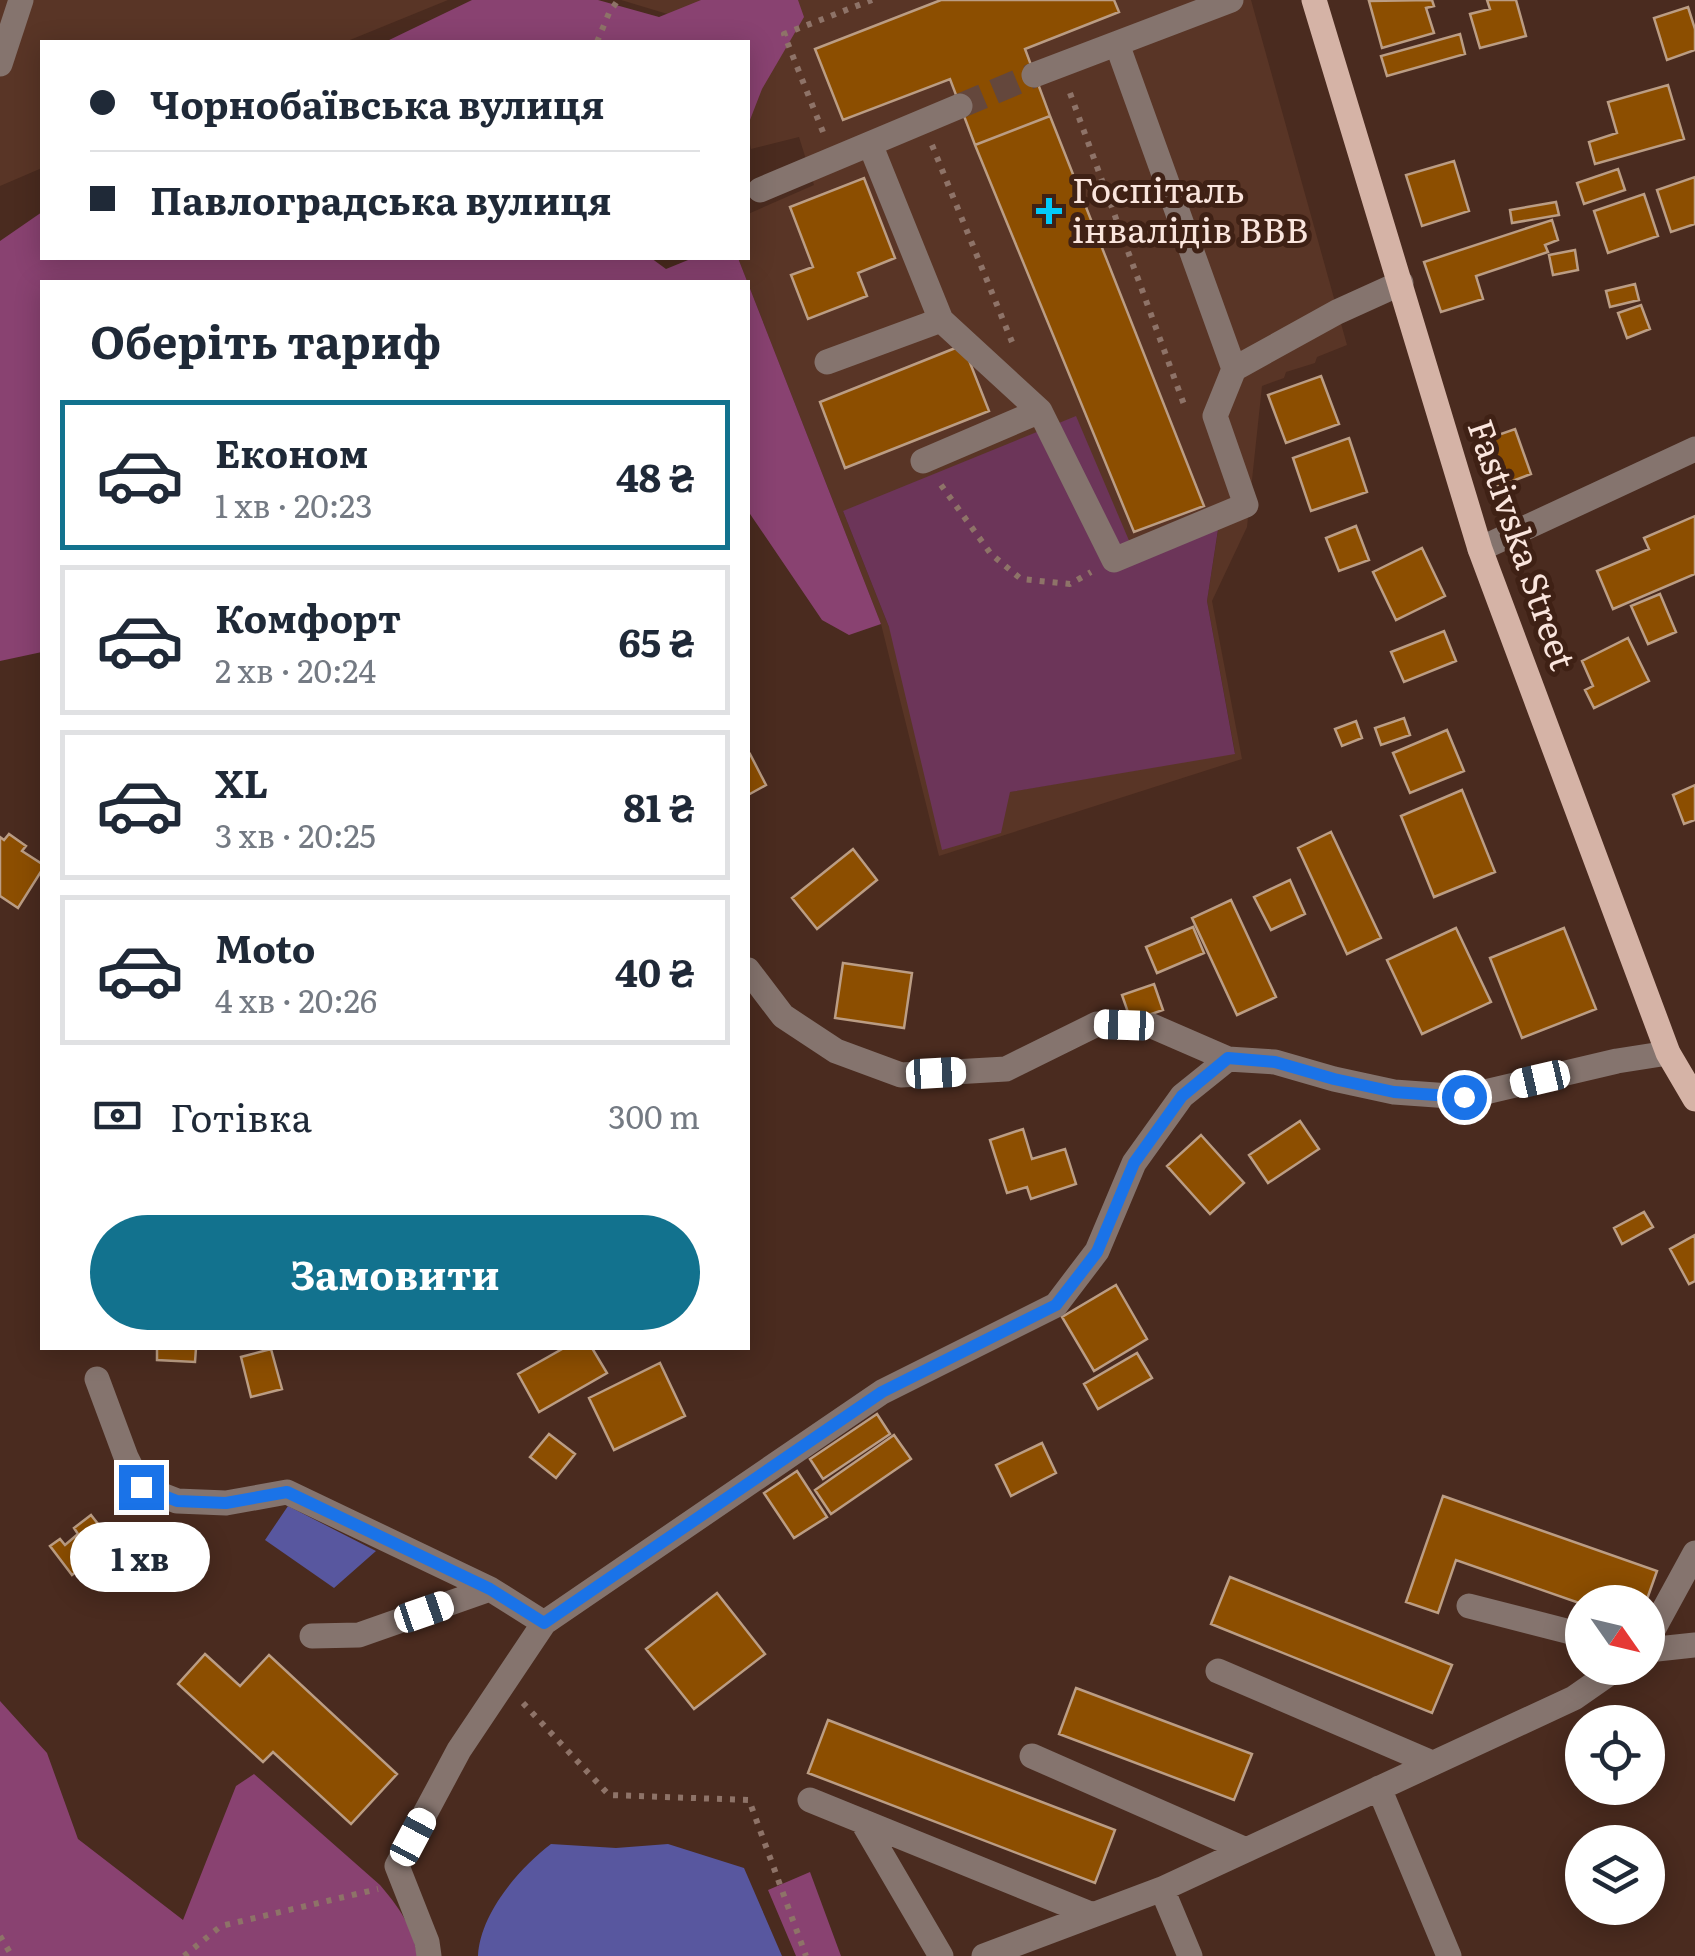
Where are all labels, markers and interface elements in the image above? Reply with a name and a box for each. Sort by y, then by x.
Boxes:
text: Чорнобаївська вулиця [150,74,605,131]
place label: Госпіталь інвалідів ВВВ [1072,162,1308,254]
text: Павлоградська вулиця [150,170,612,227]
marker: Госпіталь інвалідів ВВВ [1036,198,1062,224]
text: Оберіть тариф [90,306,441,373]
street label: Fastivska Street [1457,412,1591,676]
text: Економ [215,423,368,480]
icon: car [95,430,185,520]
text: 48 ₴ [616,447,695,504]
text: 1 хв · 20:23 [215,480,373,528]
text: Комфорт [215,588,401,645]
icon: car [95,595,185,685]
text: 65 ₴ [619,612,695,669]
text: 2 хв · 20:24 [215,645,376,693]
text: XL [215,753,268,810]
icon: car [95,760,185,850]
text: 81 ₴ [623,777,695,834]
text: 3 хв · 20:25 [215,810,376,858]
text: Moto [215,918,315,975]
icon: car [95,925,185,1015]
text: 40 ₴ [615,942,695,999]
text: 4 хв · 20:26 [215,975,377,1023]
car [1093,1009,1155,1041]
car [905,1056,967,1090]
car [1507,1058,1573,1100]
route start [1442,1075,1487,1120]
text: Готівка [170,1087,312,1144]
icon: cash [90,1088,145,1143]
text: 300 m [608,1091,700,1139]
button: Замовити [90,1215,700,1330]
route end [119,1465,164,1510]
callout: 1 хв [71,1522,211,1592]
text: 1 хв [111,1533,169,1581]
north arrow [1565,1585,1665,1685]
map controls [1565,1585,1665,1925]
car [391,1588,457,1636]
button: locate [1565,1705,1665,1805]
car [386,1803,440,1871]
button: layers [1565,1825,1665,1925]

